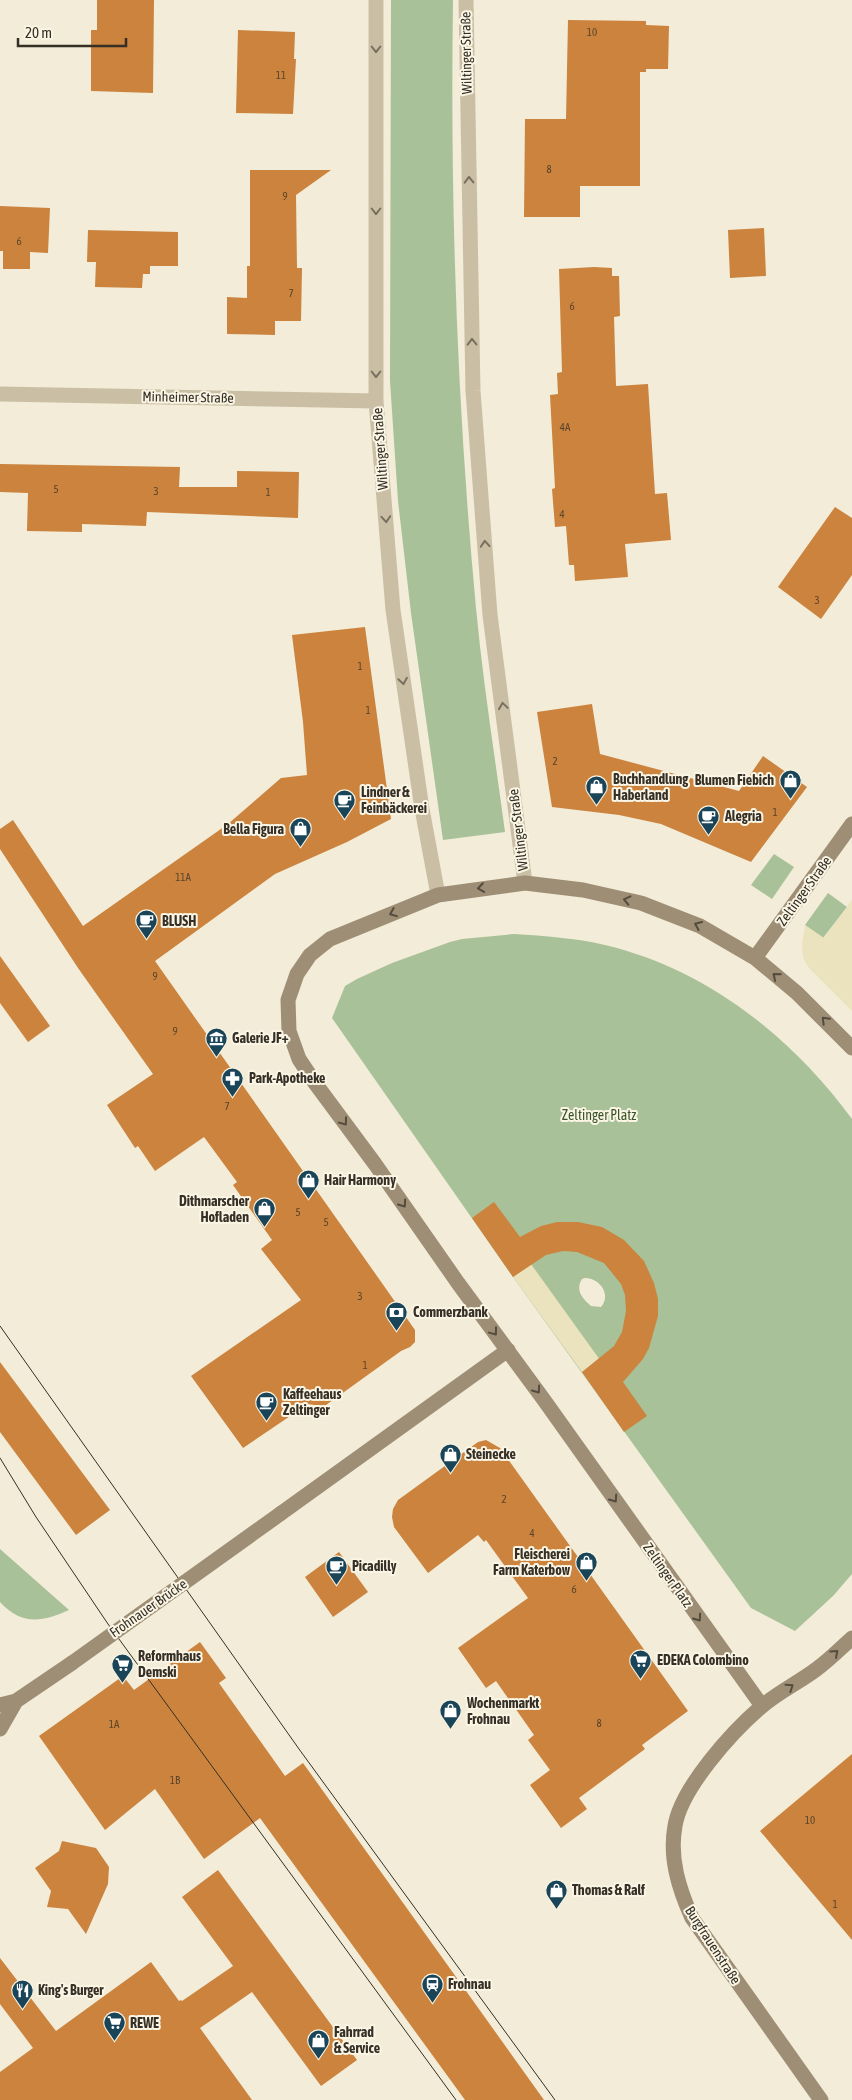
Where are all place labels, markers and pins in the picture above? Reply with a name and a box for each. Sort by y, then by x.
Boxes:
shop icon: Blumen Fiebich [778,768,802,799]
place label: Buchhandlung Haberland [613,771,689,803]
place label: Blumen Fiebich [695,772,774,788]
shop icon: Buchhandlung Haberland [585,775,609,806]
place label: Lindner & Feinbäckerei [361,784,427,816]
cafe icon: Lindner & Feinbäckerei [333,788,357,819]
cafe icon: Alegria [697,804,721,835]
place label: Alegria [724,808,762,824]
shop icon: Bella Figura [288,817,312,848]
place label: Bella Figura [223,821,284,837]
cafe icon: BLUSH [134,909,158,940]
place label: BLUSH [162,913,196,929]
museum icon: Galerie JF+ [204,1026,228,1057]
place label: Galerie JF+ [232,1030,289,1046]
pharmacy icon: Park-Apotheke [221,1066,245,1097]
place label: Park-Apotheke [249,1070,325,1086]
shop icon: Hair Harmony [296,1168,320,1199]
place label: Hair Harmony [324,1172,396,1188]
place label: Dithmarscher Hofladen [179,1193,250,1225]
shop icon: Dithmarscher Hofladen [253,1197,277,1228]
bank icon: Commerzbank [385,1300,409,1331]
place label: Commerzbank [413,1304,489,1320]
place label: Kaffeehaus Zeltinger [283,1386,341,1418]
cafe icon: Kaffeehaus Zeltinger [255,1390,279,1421]
shop icon: Steinecke [438,1442,462,1473]
place label: Steinecke [466,1446,516,1462]
place label: Fleischerei Farm Katerbow [493,1546,571,1578]
shop icon: Fleischerei Farm Katerbow [574,1550,598,1581]
cafe icon: Picadilly [324,1554,348,1585]
place label: Picadilly [352,1558,397,1574]
place label: Reformhaus Demski [138,1648,201,1680]
supermarket icon: EDEKA Colombino [629,1648,653,1679]
supermarket icon: Reformhaus Demski [110,1652,134,1683]
place label: EDEKA Colombino [657,1652,749,1668]
place label: Wochenmarkt Frohnau [466,1695,539,1727]
shop icon: Wochenmarkt Frohnau [439,1699,463,1730]
shop icon: Thomas & Ralf [544,1878,568,1909]
place label: Thomas & Ralf [572,1882,645,1898]
station icon: Frohnau [420,1972,444,2003]
place label: Frohnau [448,1976,491,1992]
restaurant icon: King's Burger [10,1978,34,2009]
place label: King's Burger [38,1982,104,1998]
supermarket icon: REWE [102,2011,126,2042]
place label: REWE [130,2015,159,2031]
place label: Fahrrad & Service [334,2024,380,2056]
shop icon: Fahrrad & Service [306,2028,330,2059]

